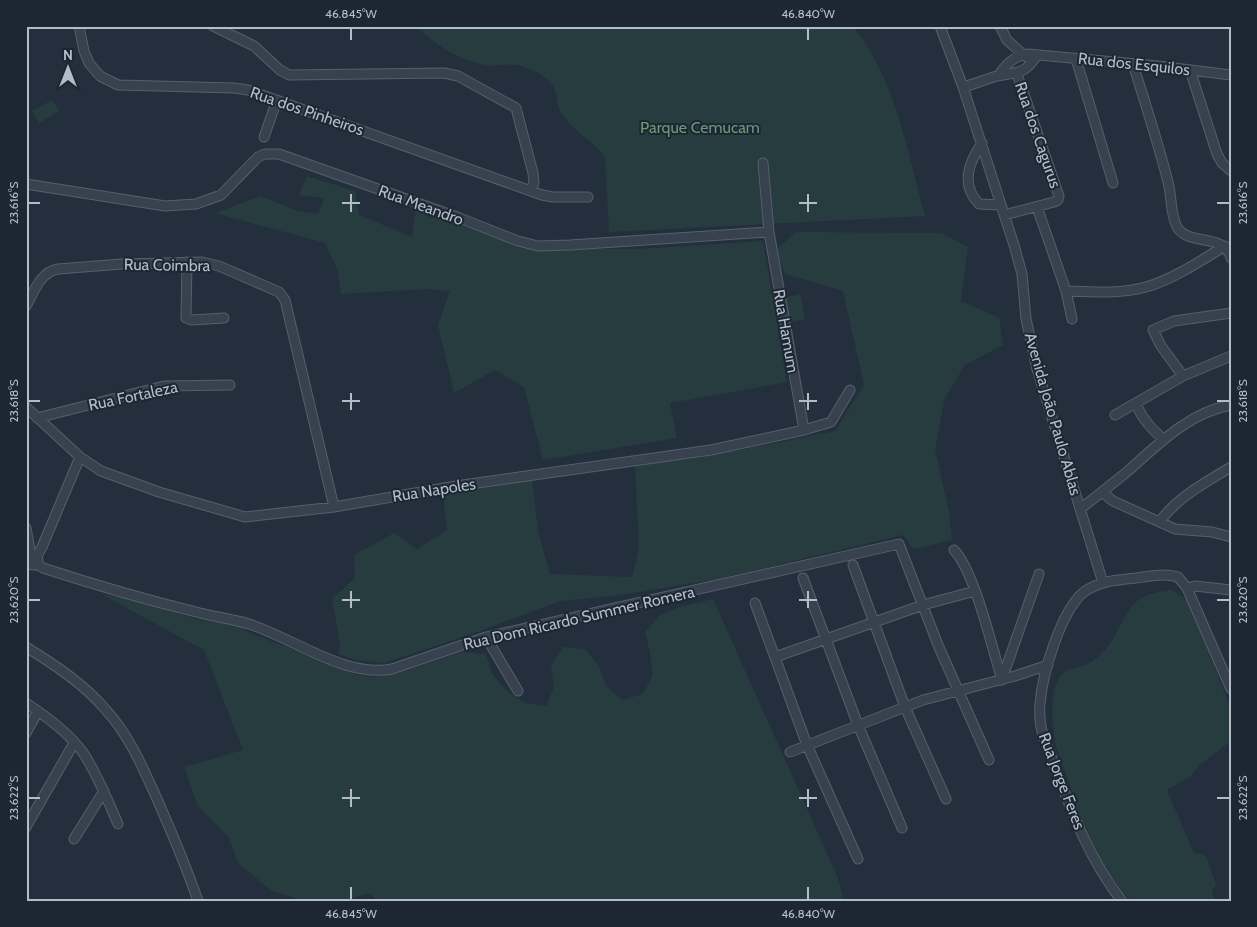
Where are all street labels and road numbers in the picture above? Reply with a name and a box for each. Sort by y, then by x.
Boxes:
street label: Rua dos Esquilos [1077,49,1191,79]
street label: Rua dos Cagurus [1011,79,1065,191]
street label: Rua dos Pinheiros [248,83,367,139]
street label: Rua Meandro [376,181,466,229]
street label: Rua Coimbra [124,255,211,275]
street label: Rua Hamum [769,288,803,374]
street label: Avenida João Paulo Ablas [1021,330,1085,498]
street label: Rua Fortaleza [87,377,180,415]
street label: Rua Napoles [391,474,477,506]
street label: Rua Dom Ricardo Summer Romera [462,582,697,654]
street label: Rua Jorge Feres [1035,730,1089,832]

